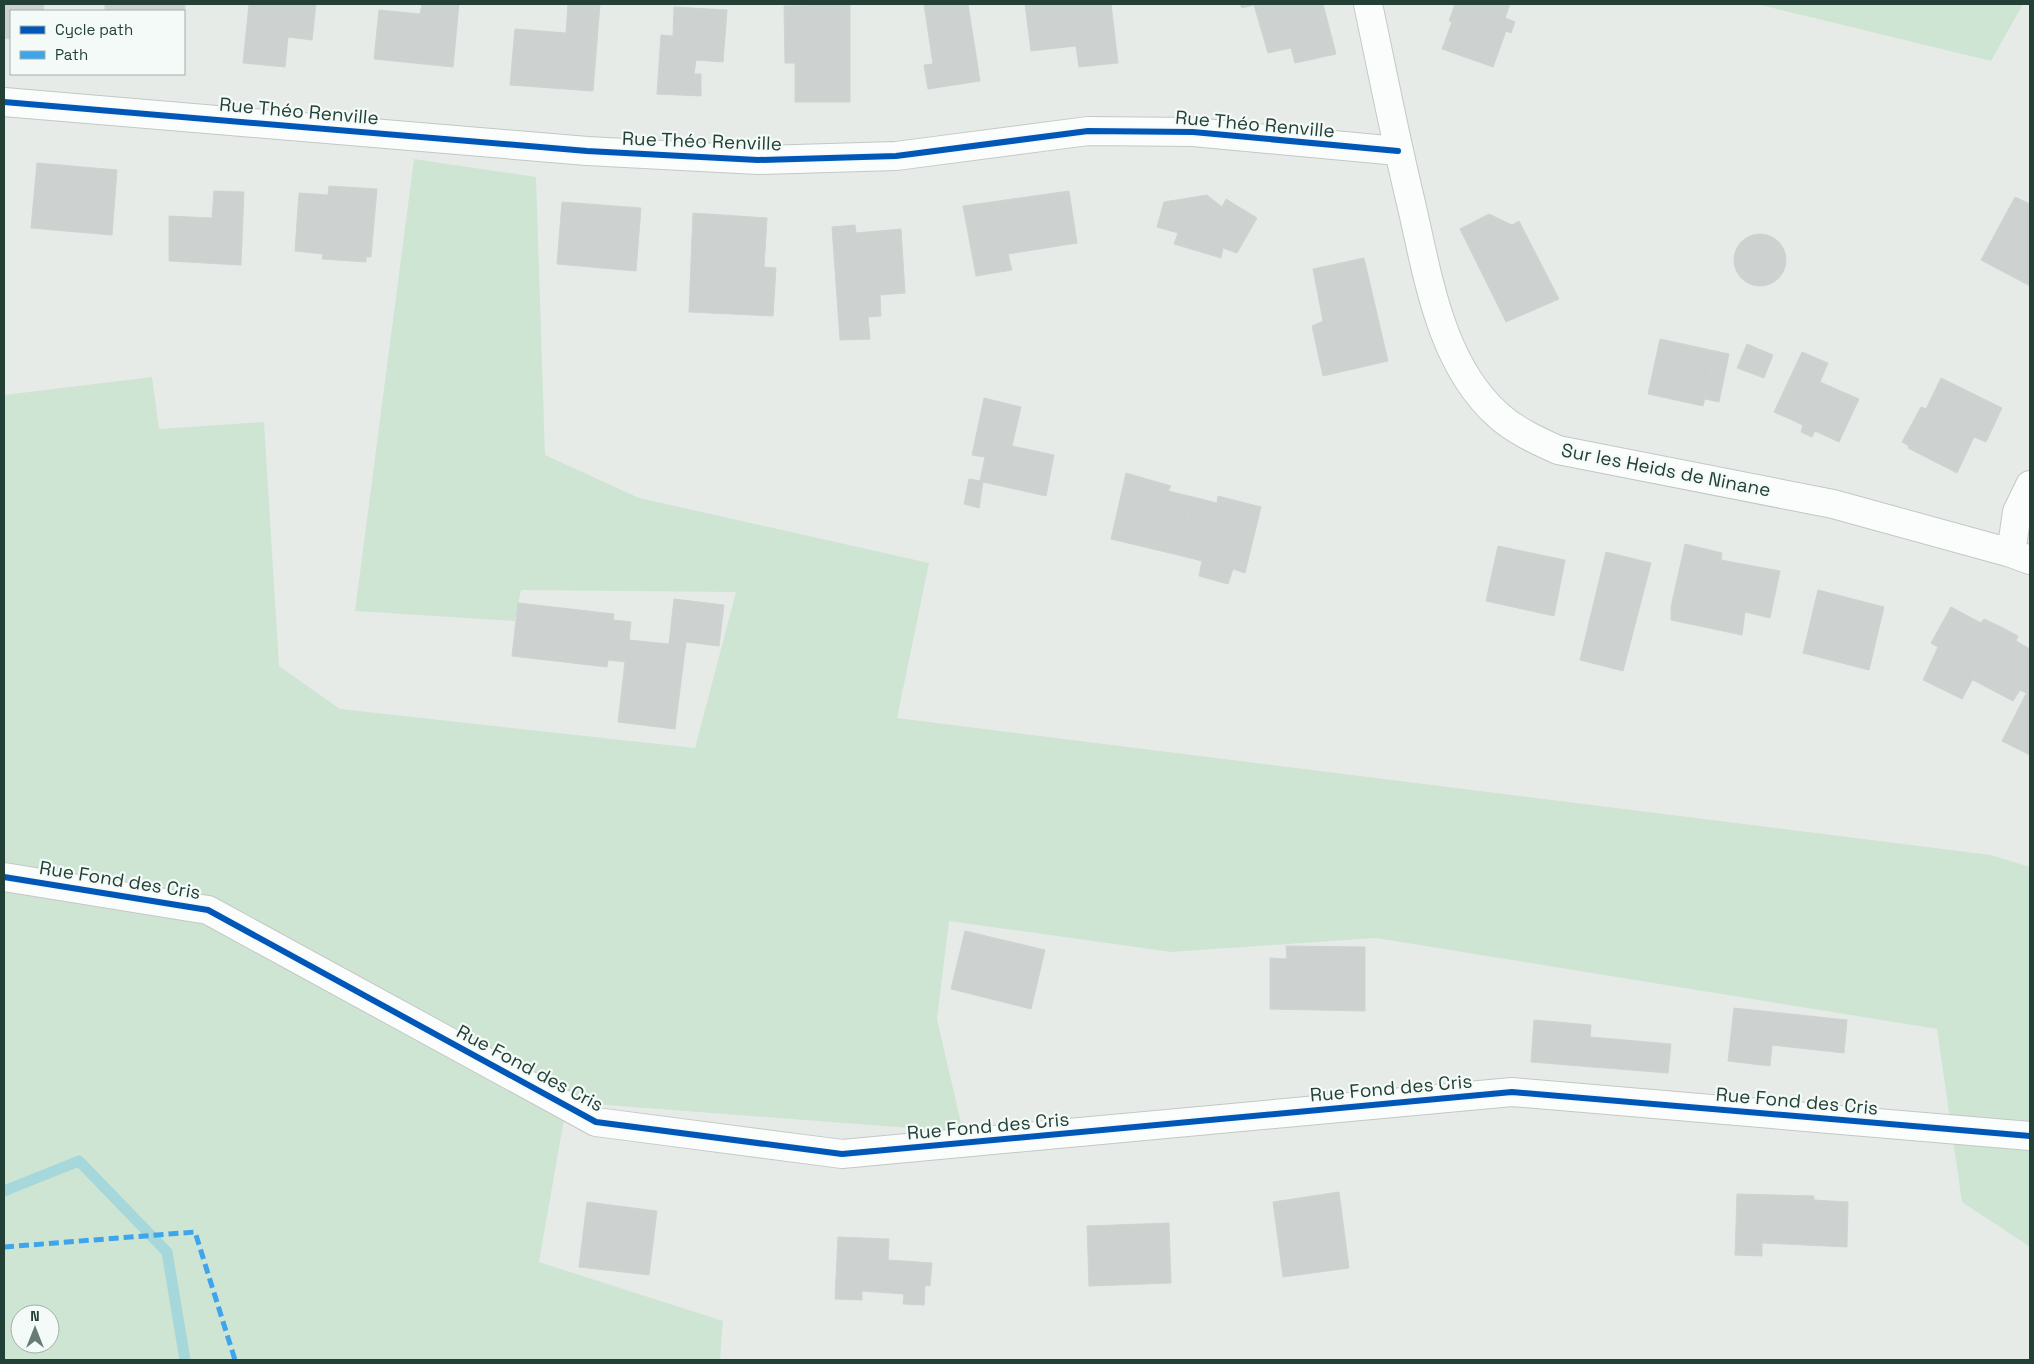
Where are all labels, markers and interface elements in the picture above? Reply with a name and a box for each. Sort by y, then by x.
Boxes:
legend [10,10,185,75]
text: Cycle path [55,20,133,39]
text: Path [55,45,88,64]
street label: Rue Théo Renville [218,92,380,130]
street label: Rue Théo Renville [1174,105,1336,143]
street label: Rue Théo Renville [622,126,782,156]
street label: Sur les Heids de Ninane [1559,437,1773,503]
street label: Rue Fond des Cris [38,855,202,905]
street label: Rue Fond des Cris [452,1019,608,1117]
street label: Rue Fond des Cris [1309,1068,1473,1108]
street label: Rue Fond des Cris [1715,1081,1879,1121]
street label: Rue Fond des Cris [906,1106,1070,1146]
north arrow [10,1304,60,1354]
text: N [30,1307,40,1325]

